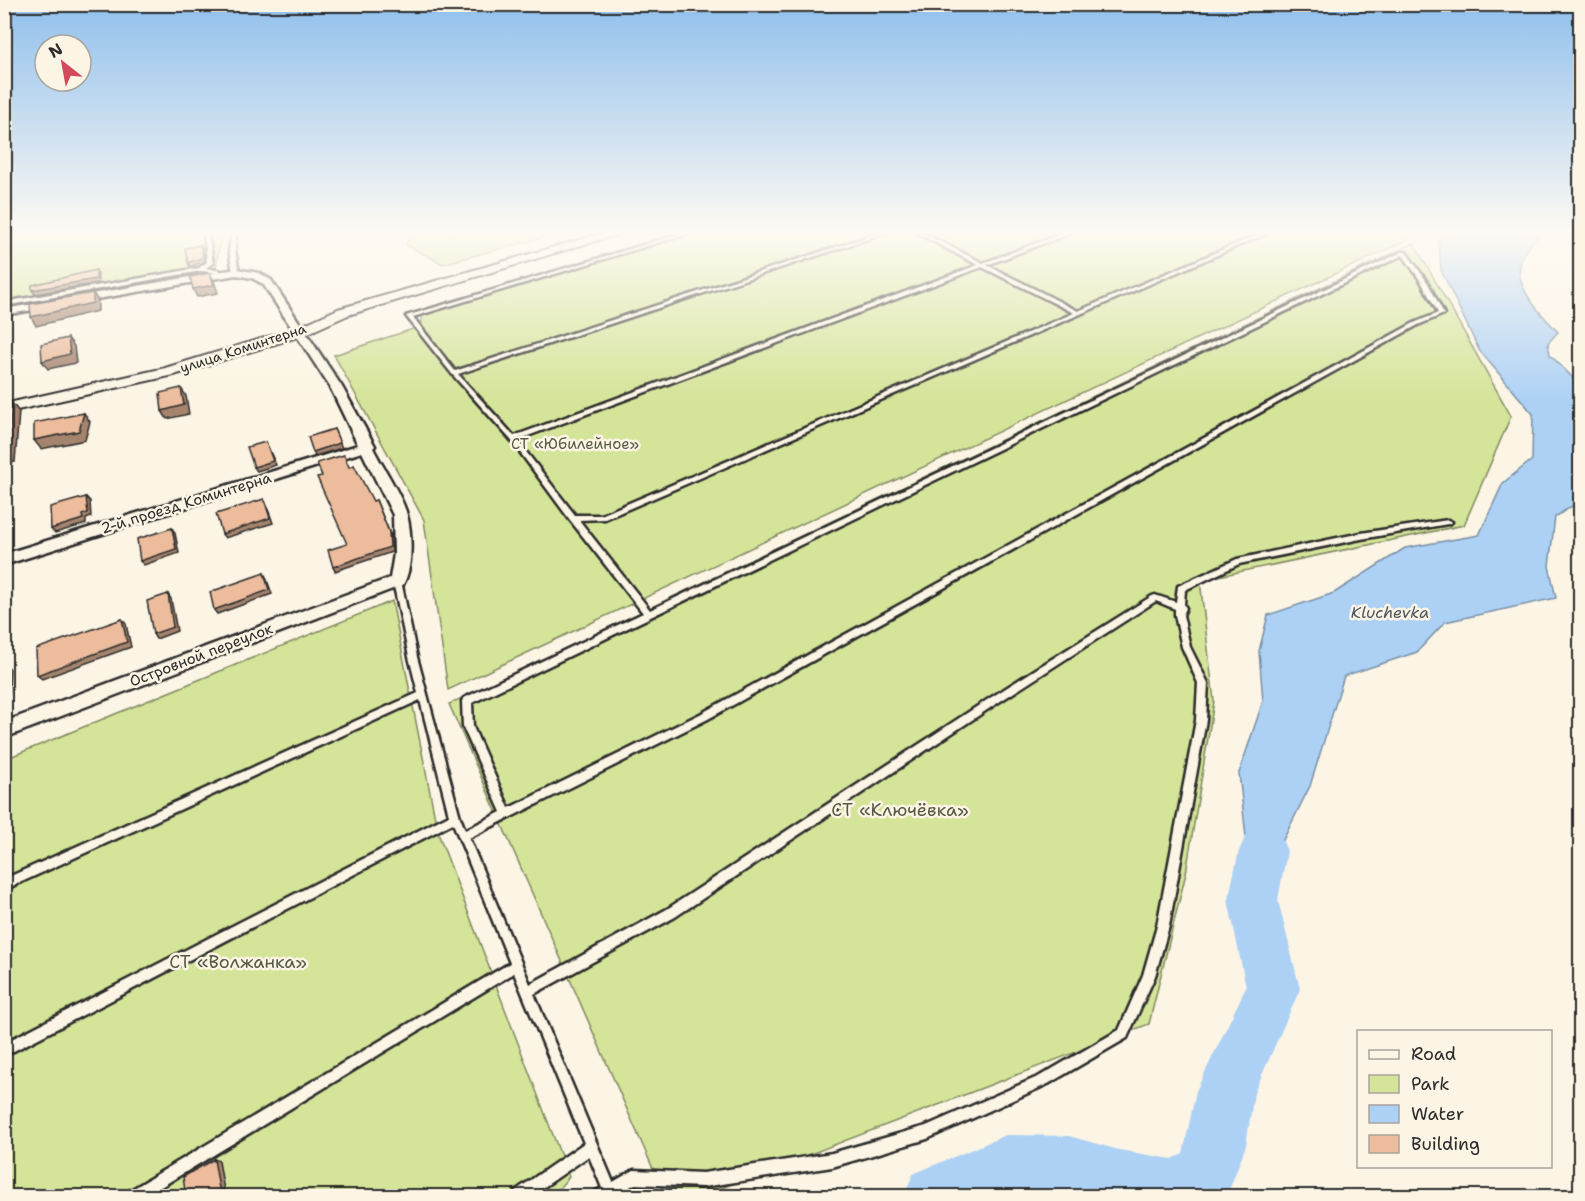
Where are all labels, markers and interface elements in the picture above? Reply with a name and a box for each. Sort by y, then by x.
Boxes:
north arrow [33,33,93,93]
text: N [45,38,66,63]
street label: улица Коминтерна [178,319,308,377]
park label: СТ «Юбилейное» [511,434,639,454]
street label: 2-й проезд Коминтерна [98,467,274,538]
water label: Kluchevka [1351,602,1429,623]
street label: Островной переулок [127,618,275,692]
park label: СТ «Ключёвка» [831,798,969,822]
park label: СТ «Волжанка» [169,950,307,974]
legend [1357,1030,1552,1168]
text: Road [1411,1042,1456,1066]
text: Park [1411,1072,1450,1096]
text: Water [1411,1102,1464,1126]
text: Building [1411,1132,1480,1156]

